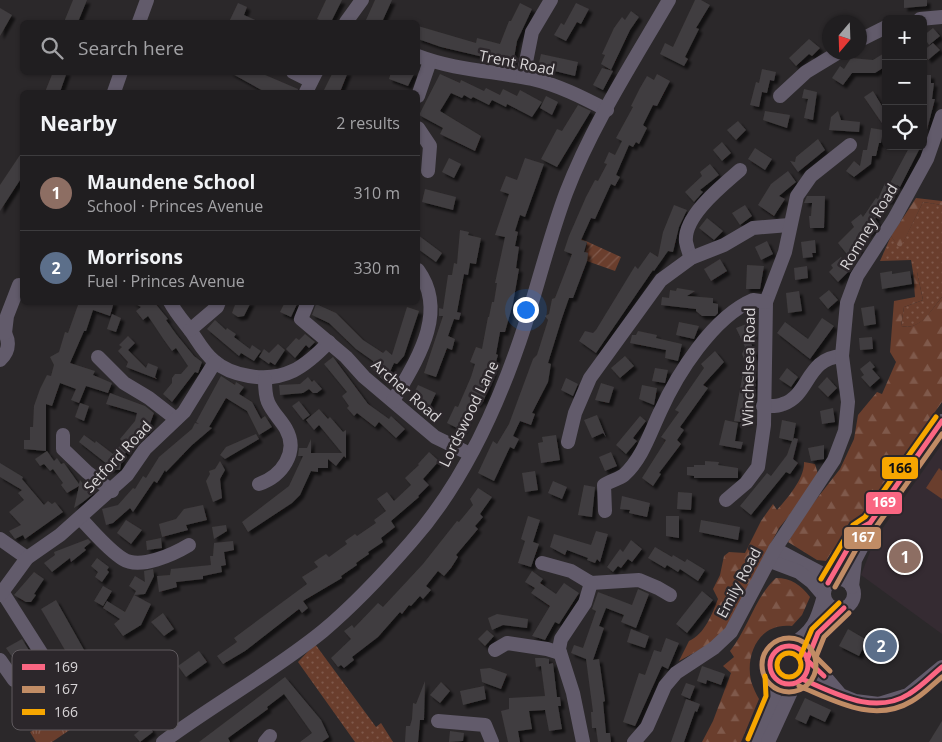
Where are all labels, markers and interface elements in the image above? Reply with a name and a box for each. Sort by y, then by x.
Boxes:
north arrow [822,15,867,60]
map controls [882,15,927,150]
button: + [882,15,927,60]
search box [20,20,420,75]
icon: search [38,34,66,62]
text: Search here [78,35,184,61]
street label: Trent Road [477,45,557,79]
button: − [882,60,927,105]
button: locate [882,105,927,150]
text: Nearby [40,109,117,137]
text: 2 results [336,112,400,134]
text: Maundene School [87,169,255,195]
street label: Romney Road [835,180,902,273]
text: 1 [51,182,61,204]
text: 310 m [354,182,400,204]
text: School · Princes Avenue [87,195,263,217]
text: Morrisons [87,244,183,270]
text: 2 [51,257,61,279]
text: 330 m [354,257,400,279]
text: Fuel · Princes Avenue [87,270,245,292]
your location [513,297,539,323]
street label: Winchelsea Road [737,307,759,427]
street label: Archer Road [368,354,446,426]
street label: Lordswood Lane [434,357,502,470]
street label: Setford Road [79,416,156,496]
line badge: 166 [881,456,919,480]
text: 166 [888,458,912,477]
line badge: 169 [865,491,903,515]
text: 169 [872,492,896,511]
line badge: 167 [843,526,882,550]
text: 167 [851,527,875,546]
pin: 1 [889,538,921,576]
street label: Emily Road [711,544,765,621]
pin: 2 [865,627,897,665]
legend [12,650,178,730]
text: 169 [54,657,78,676]
text: 167 [54,679,78,698]
text: 166 [54,702,78,721]

